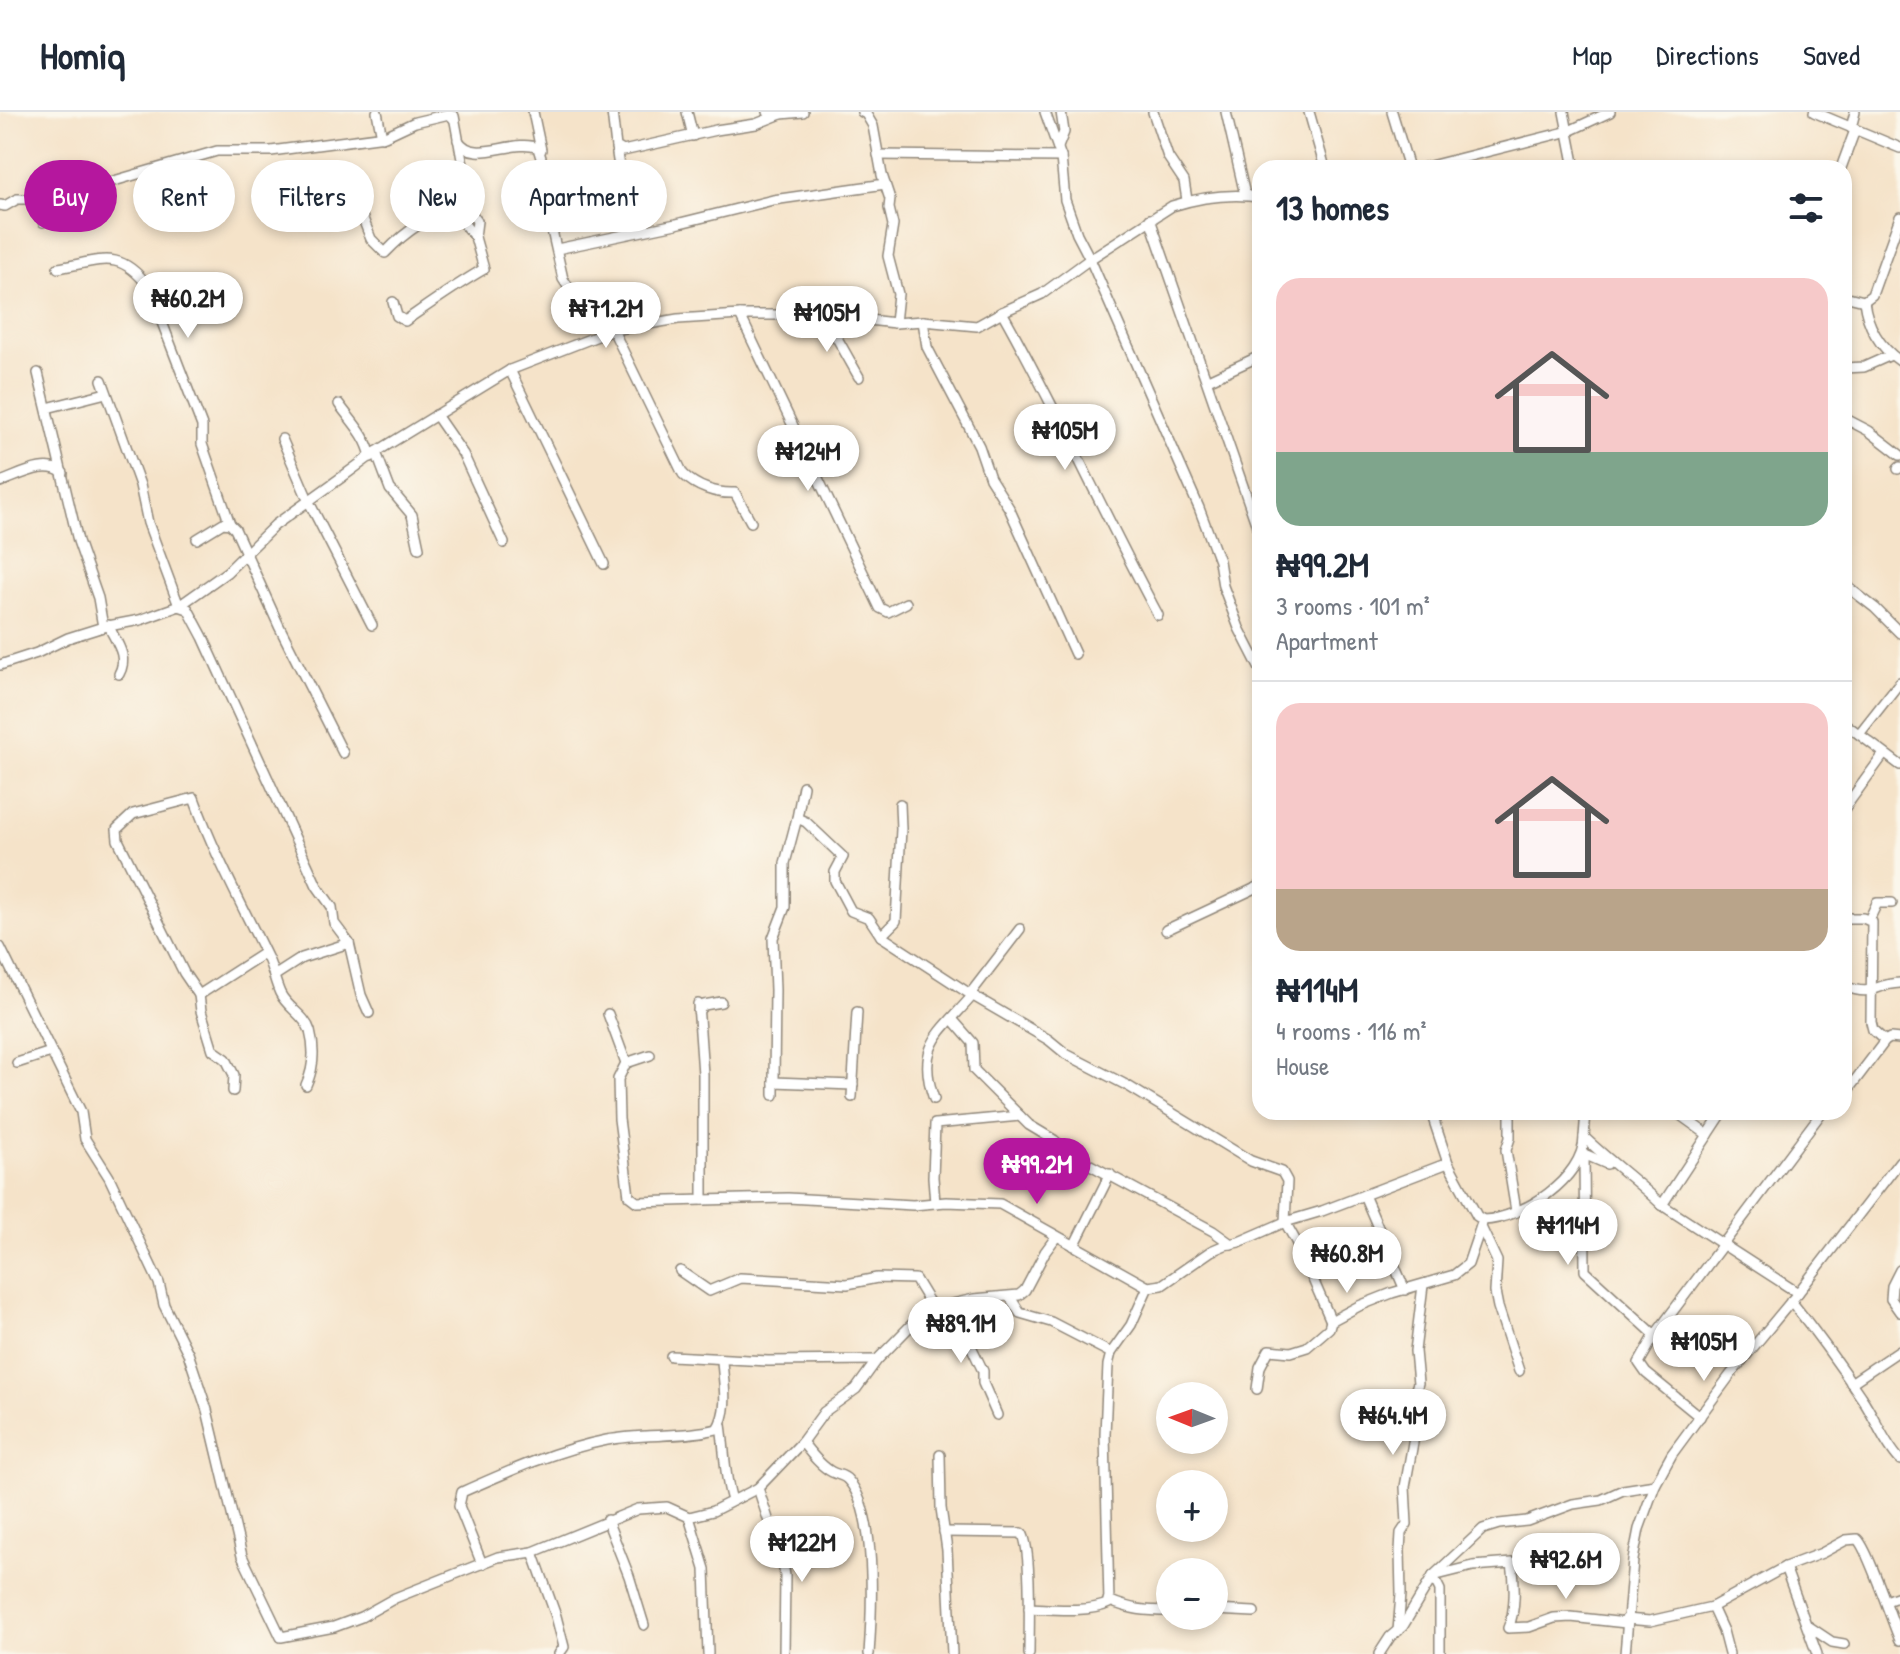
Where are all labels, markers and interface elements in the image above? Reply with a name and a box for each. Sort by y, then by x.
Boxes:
text: Homiq [40,29,125,81]
text: Map [1572,36,1612,74]
text: Directions [1656,36,1759,74]
text: Saved [1803,36,1860,74]
chip: Buy [24,160,117,232]
chip: Rent [133,160,235,232]
chip: Filters [251,160,374,232]
chip: New [390,160,485,232]
chip: Apartment [501,160,667,232]
text: 13 homes [1276,185,1389,231]
icon: filters [1784,186,1828,230]
pin: ₦60.2M [123,272,253,340]
text: ₦60.2M [151,280,225,315]
pin: ₦71.2M [541,282,671,350]
pin: ₦105M [771,286,883,354]
text: ₦71.2M [569,290,643,325]
text: ₦105M [794,294,860,329]
icon: home [1480,330,1624,474]
pin: ₦105M [1009,404,1121,472]
text: ₦105M [1032,412,1098,447]
pin: ₦124M [752,425,864,493]
text: ₦124M [775,433,841,468]
text: ₦99.2M [1276,542,1369,588]
text: 3 rooms · 101 m² [1276,588,1430,623]
text: Apartment [1276,623,1378,658]
icon: home [1480,755,1624,899]
text: ₦114M [1276,967,1358,1013]
text: 4 rooms · 116 m² [1276,1013,1426,1048]
text: House [1276,1048,1329,1083]
pin: ₦99.2M [972,1138,1102,1206]
text: ₦99.2M [1001,1146,1073,1181]
pin: ₦114M [1512,1199,1624,1267]
text: ₦114M [1537,1207,1599,1242]
pin: ₦60.8M [1282,1227,1412,1295]
text: ₦60.8M [1310,1235,1384,1270]
pin: ₦89.1M [896,1297,1026,1365]
text: ₦89.1M [926,1305,996,1340]
pin: ₦105M [1648,1315,1760,1383]
text: ₦105M [1671,1323,1737,1358]
north arrow [1156,1382,1228,1454]
map controls [1156,1382,1228,1630]
pin: ₦64.4M [1328,1389,1458,1457]
text: ₦64.4M [1358,1397,1428,1432]
button: + [1156,1470,1228,1542]
pin: ₦122M [746,1516,858,1584]
text: ₦122M [768,1524,836,1559]
pin: ₦92.6M [1501,1533,1631,1601]
text: ₦92.6M [1530,1541,1602,1576]
button: − [1156,1558,1228,1630]

